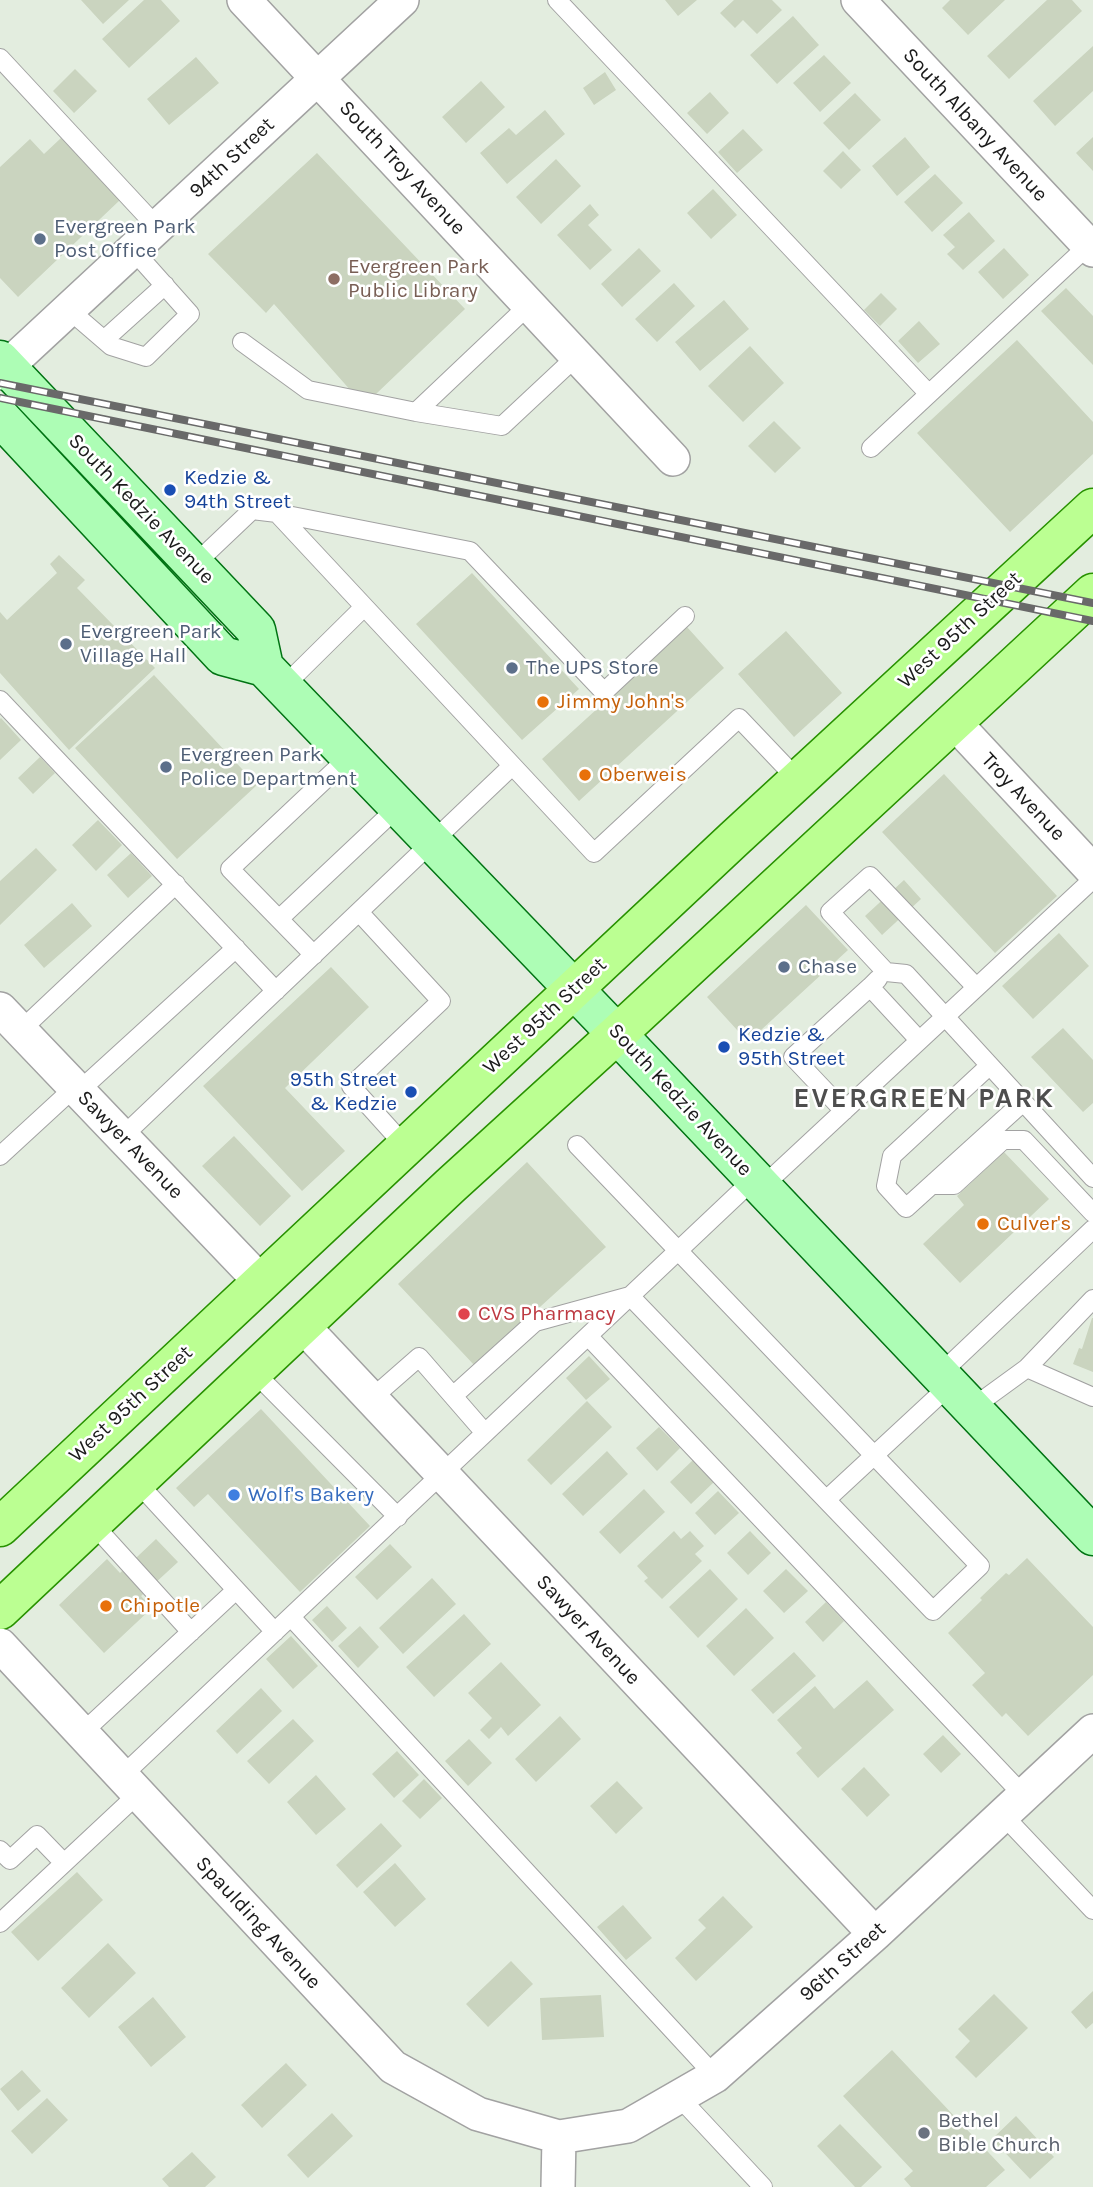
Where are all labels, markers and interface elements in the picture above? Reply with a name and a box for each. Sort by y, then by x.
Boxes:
street label: South Albany Avenue [897,43,1053,207]
street label: South Troy Avenue [333,96,471,240]
street label: 94th Street [184,112,280,204]
place label: Evergreen Park Post Office [54,214,196,264]
marker: Evergreen Park Post Office [32,231,48,247]
place label: Evergreen Park Public Library [348,254,490,304]
marker: Evergreen Park Public Library [326,271,342,287]
street label: South Kedzie Avenue [63,428,219,590]
place label: Kedzie & 94th Street [184,465,291,515]
marker: Kedzie & 94th Street [162,482,178,498]
street label: West 95th Street [893,566,1027,694]
place label: Evergreen Park Village Hall [80,619,222,669]
marker: Evergreen Park Village Hall [58,636,74,652]
place label: The UPS Store [526,655,658,681]
marker: The UPS Store [504,660,520,676]
place label: Jimmy John's [557,689,685,715]
marker: Jimmy John's [535,694,551,710]
place label: Evergreen Park Police Department [180,742,357,792]
street label: Troy Avenue [976,747,1070,847]
marker: Evergreen Park Police Department [158,759,174,775]
place label: Oberweis [599,762,687,788]
marker: Oberweis [577,767,593,783]
street label: West 95th Street [478,952,612,1080]
place label: Chase [798,954,857,980]
marker: Chase [776,959,792,975]
street label: South Kedzie Avenue [603,1018,757,1182]
place label: Kedzie & 95th Street [738,1022,845,1072]
marker: Kedzie & 95th Street [716,1039,732,1055]
place label: 95th Street & Kedzie [290,1067,397,1117]
district label: EVERGREEN PARK [795,1082,1053,1116]
marker: 95th Street & Kedzie [403,1084,419,1100]
street label: Sawyer Avenue [72,1085,188,1205]
place label: Culver's [997,1211,1071,1237]
marker: Culver's [975,1216,991,1232]
place label: CVS Pharmacy [478,1301,616,1327]
marker: CVS Pharmacy [456,1306,472,1322]
street label: West 95th Street [64,1340,198,1468]
place label: Wolf's Bakery [248,1482,374,1508]
marker: Wolf's Bakery [226,1487,242,1503]
street label: Sawyer Avenue [530,1570,646,1690]
place label: Chipotle [120,1593,200,1619]
marker: Chipotle [98,1598,114,1614]
street label: Spaulding Avenue [190,1851,326,1995]
street label: 96th Street [795,1917,891,2007]
place label: Bethel Bible Church [938,2108,1061,2158]
marker: Bethel Bible Church [916,2125,932,2141]

